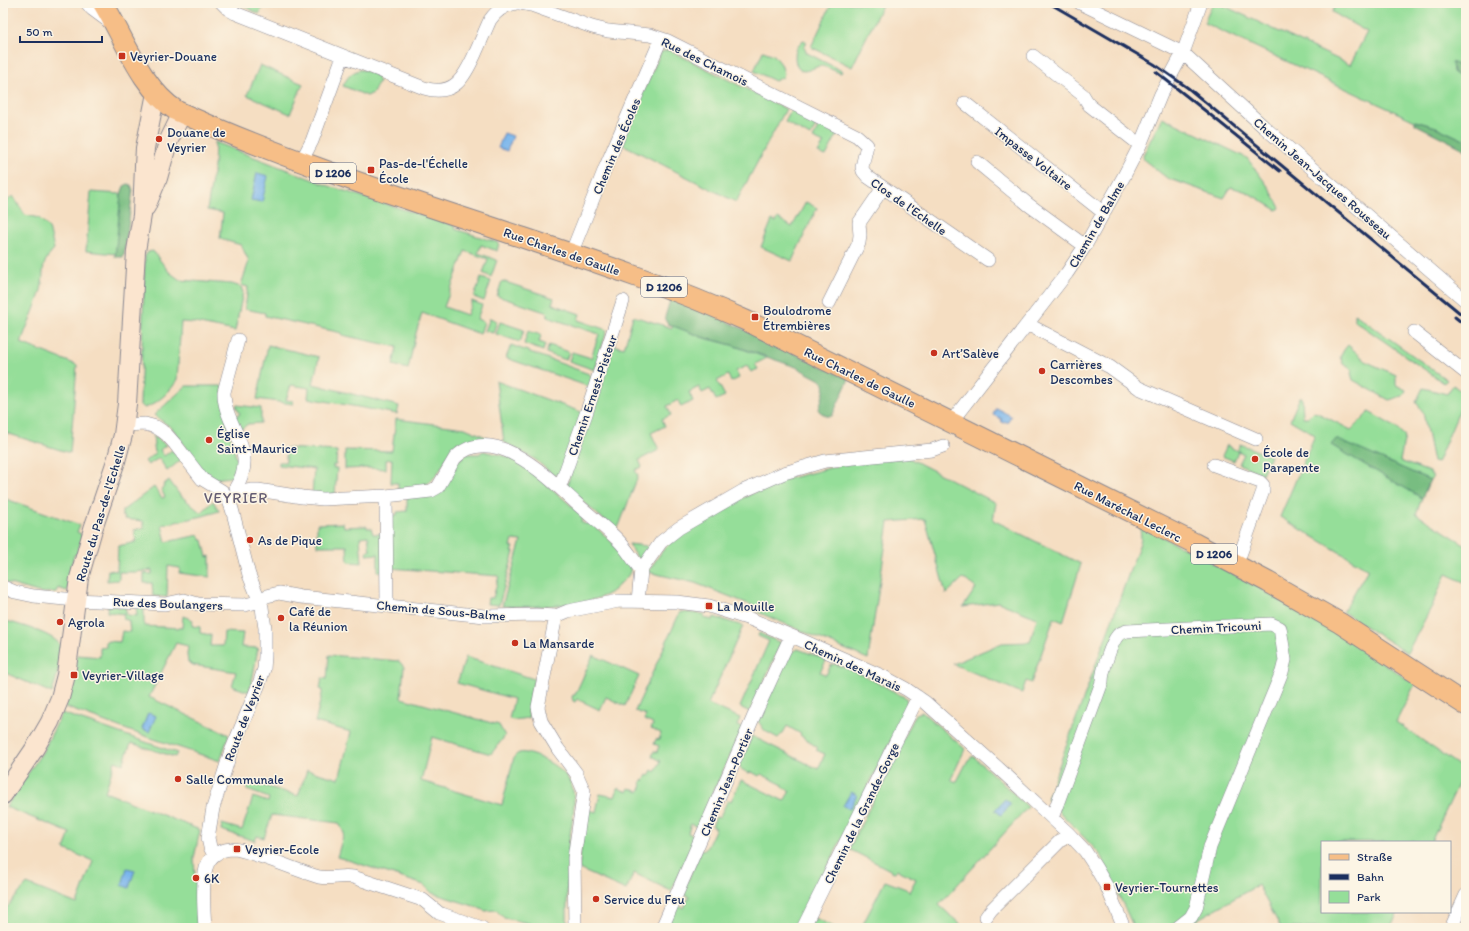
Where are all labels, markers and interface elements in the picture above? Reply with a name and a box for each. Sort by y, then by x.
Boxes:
scale bar [20,18,102,44]
text: 50 m [26,25,52,39]
street label: Rue des Chamois [659,34,751,89]
place label: Veyrier-Douane [130,49,217,64]
marker: Veyrier-Douane [117,51,127,61]
street label: Chemin des Écoles [589,95,644,197]
street label: Chemin Jean-Jacques Rousseau [1251,114,1395,242]
street label: Impasse Voltaire [992,124,1075,193]
place label: Douane de Veyrier [167,125,226,155]
marker: Douane de Veyrier [154,134,164,144]
place label: Pas-de-l'Échelle École [379,156,468,186]
road number: D 1206 [310,163,356,183]
marker: Pas-de-l'Échelle École [366,165,376,175]
street label: Clos de l'Echelle [868,175,950,238]
street label: Chemin de Balme [1065,178,1127,270]
street label: Rue Charles de Gaulle [502,224,622,278]
road number: D 1206 [641,277,687,297]
place label: Boulodrome Étrembières [763,303,831,333]
marker: Boulodrome Étrembières [750,312,760,322]
street label: Chemin Ernest-Pisteur [565,332,621,458]
street label: Rue Charles de Gaulle [802,344,918,411]
place label: Art’Salève [942,346,999,361]
marker: Art’Salève [929,348,939,358]
place label: Carrières Descombes [1050,357,1113,387]
marker: Carrières Descombes [1037,366,1047,376]
place label: Église Saint-Maurice [217,426,297,456]
marker: Église Saint-Maurice [204,435,214,445]
street label: Route du Pas-de-l'Echelle [72,443,128,583]
place label: École de Parapente [1263,445,1319,475]
marker: École de Parapente [1250,454,1260,464]
street label: Rue Maréchal Leclerc [1072,478,1184,545]
district label: VEYRIER [204,489,268,507]
place label: As de Pique [258,533,322,548]
marker: As de Pique [245,535,255,545]
road number: D 1206 [1191,544,1237,564]
street label: Rue des Boulangers [113,594,223,613]
street label: Chemin de Sous-Balme [376,597,506,624]
place label: La Mouille [717,599,774,614]
marker: La Mouille [704,601,714,611]
place label: Café de la Réunion [289,604,348,634]
marker: Café de la Réunion [276,613,286,623]
place label: Agrola [68,615,105,630]
marker: Agrola [55,617,65,627]
street label: Chemin Tricouni [1170,618,1262,637]
place label: La Mansarde [523,636,595,651]
street label: Chemin des Marais [802,636,904,695]
marker: La Mansarde [510,638,520,648]
place label: Veyrier-Village [82,668,164,683]
marker: Veyrier-Village [69,670,79,680]
street label: Route de Veyrier [221,673,268,763]
street label: Chemin Jean-Portier [697,725,756,839]
street label: Chemin de la Grande-Gorge [821,740,902,886]
place label: Salle Communale [186,772,284,787]
marker: Salle Communale [173,774,183,784]
legend [1321,841,1451,913]
place label: Veyrier-Ecole [245,842,319,857]
marker: Veyrier-Ecole [232,844,242,854]
text: Straße [1357,850,1392,864]
text: Bahn [1357,870,1384,884]
place label: 6K [204,871,220,886]
marker: 6K [191,873,201,883]
place label: Veyrier-Tournettes [1115,880,1219,895]
marker: Veyrier-Tournettes [1102,882,1112,892]
text: Park [1357,890,1381,904]
place label: Service du Feu [604,892,685,907]
marker: Service du Feu [591,894,601,904]

